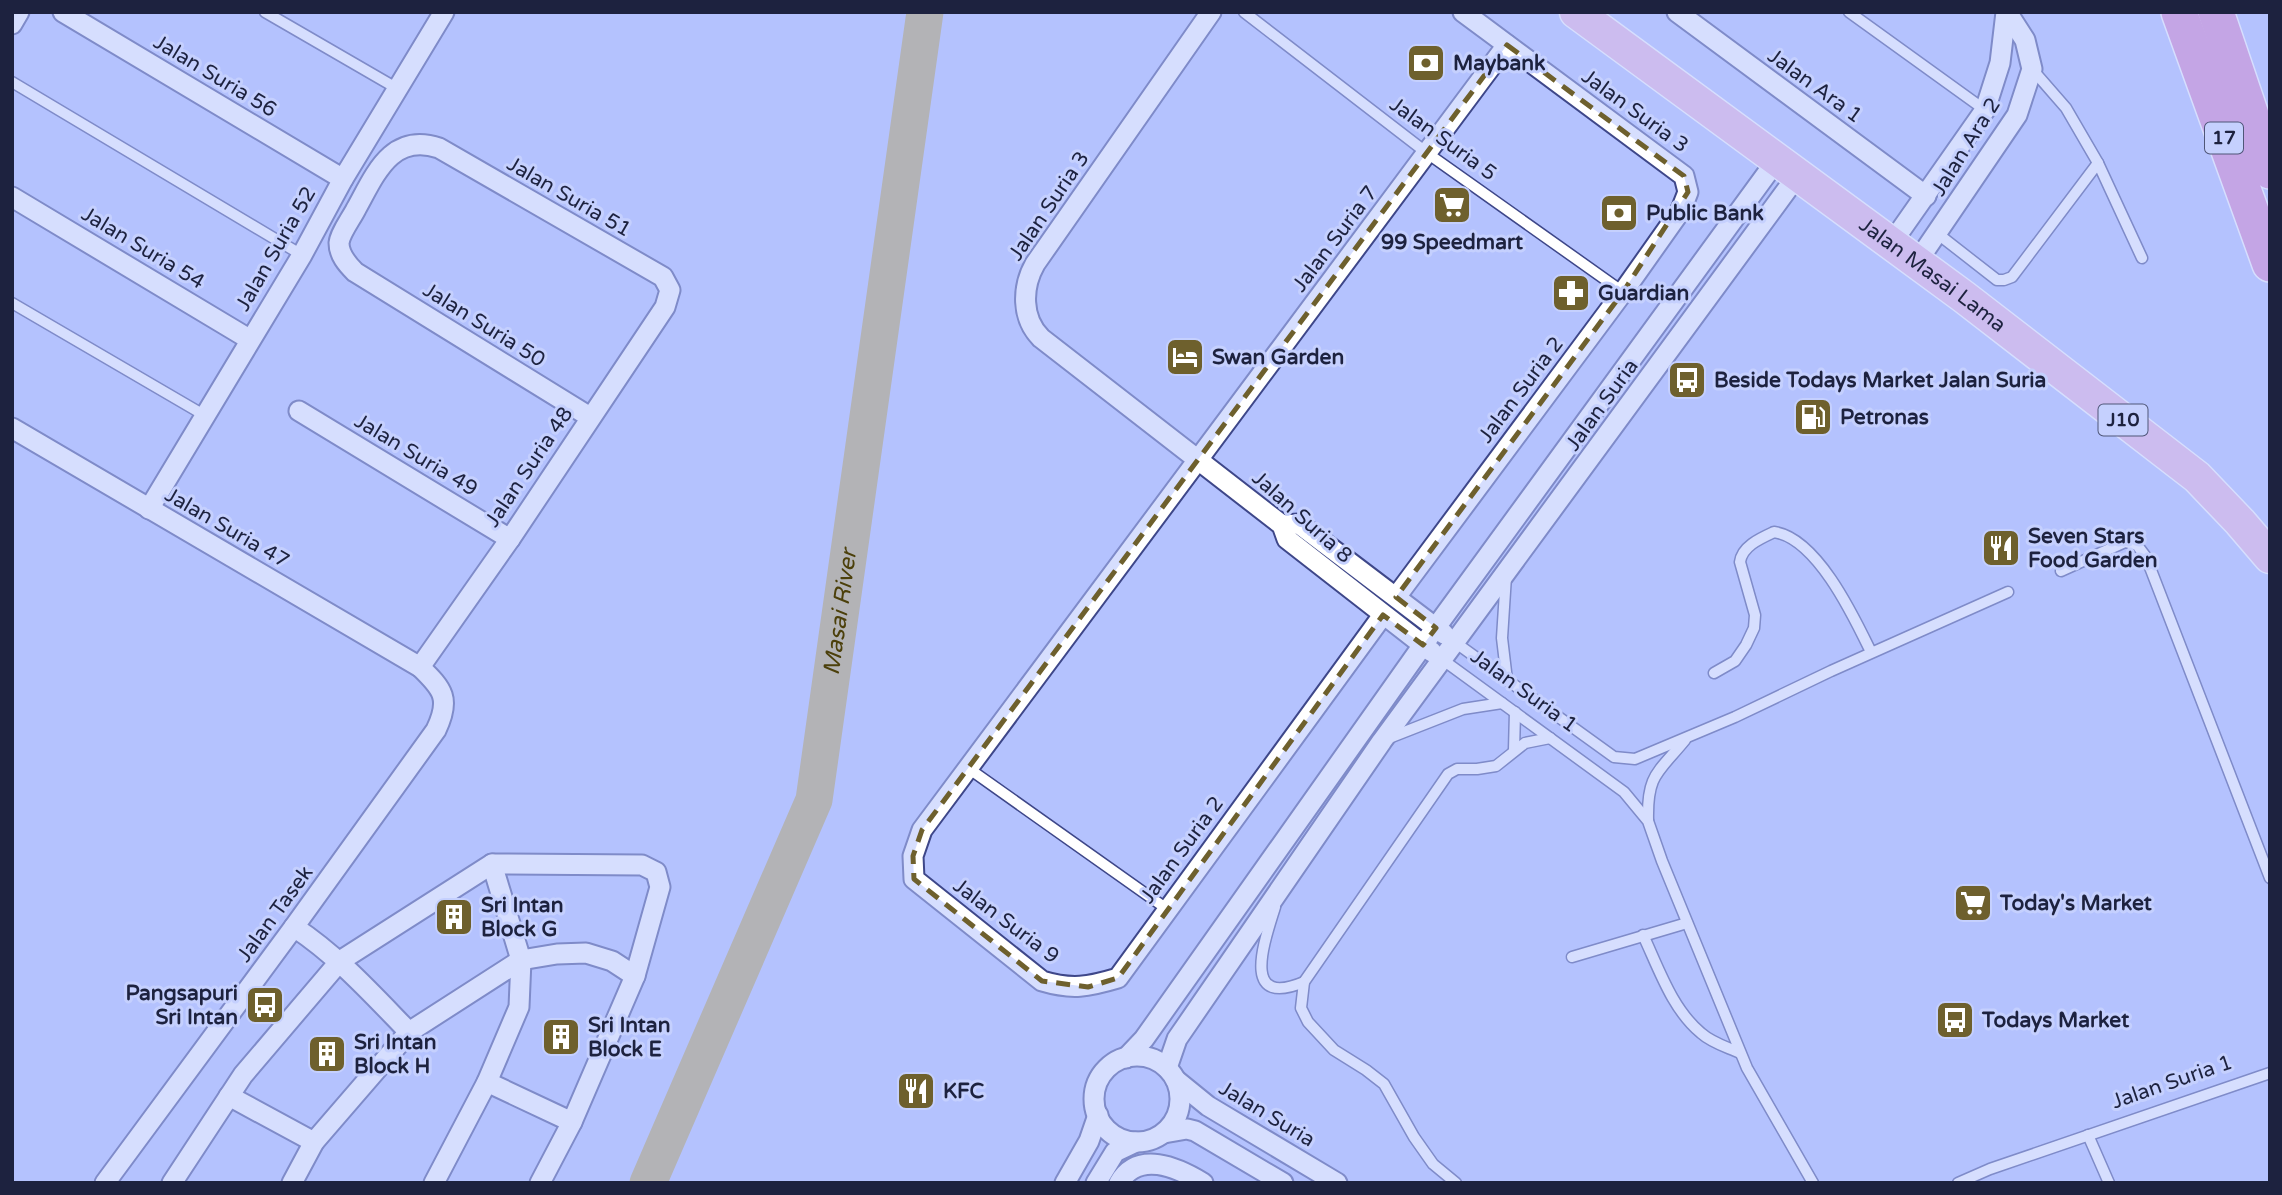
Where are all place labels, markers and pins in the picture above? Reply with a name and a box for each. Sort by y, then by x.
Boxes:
bank icon: Maybank [1405,42,1447,84]
place label: Maybank [1453,51,1546,76]
supermarket icon: 99 Speedmart [1431,184,1473,226]
bank icon: Public Bank [1598,192,1640,234]
place label: Public Bank [1646,201,1764,226]
place label: 99 Speedmart [1381,230,1523,255]
pharmacy icon: Guardian [1550,272,1592,314]
place label: Guardian [1598,281,1689,306]
hotel icon: Swan Garden [1164,336,1206,378]
place label: Swan Garden [1212,345,1344,370]
bus stop icon: Beside Todays Market Jalan Suria [1666,359,1708,401]
place label: Beside Todays Market Jalan Suria [1714,368,2046,393]
fuel station icon: Petronas [1792,396,1834,438]
place label: Petronas [1840,405,1929,430]
place label: Seven Stars Food Garden [2028,524,2158,573]
restaurant icon: Seven Stars Food Garden [1980,527,2022,569]
supermarket icon: Today's Market [1952,882,1994,924]
place label: Today's Market [1999,891,2152,916]
place label: Sri Intan Block G [481,893,563,942]
building icon: Sri Intan Block G [433,896,475,938]
place label: Pangsapuri Sri Intan [125,981,238,1030]
bus stop icon: Pangsapuri Sri Intan [244,984,286,1026]
bus stop icon: Todays Market [1934,999,1976,1041]
place label: Todays Market [1981,1008,2129,1033]
place label: Sri Intan Block E [588,1013,670,1062]
building icon: Sri Intan Block E [540,1016,582,1058]
place label: Sri Intan Block H [354,1030,436,1079]
building icon: Sri Intan Block H [306,1033,348,1075]
restaurant icon: KFC [895,1070,937,1112]
place label: KFC [943,1079,984,1104]

